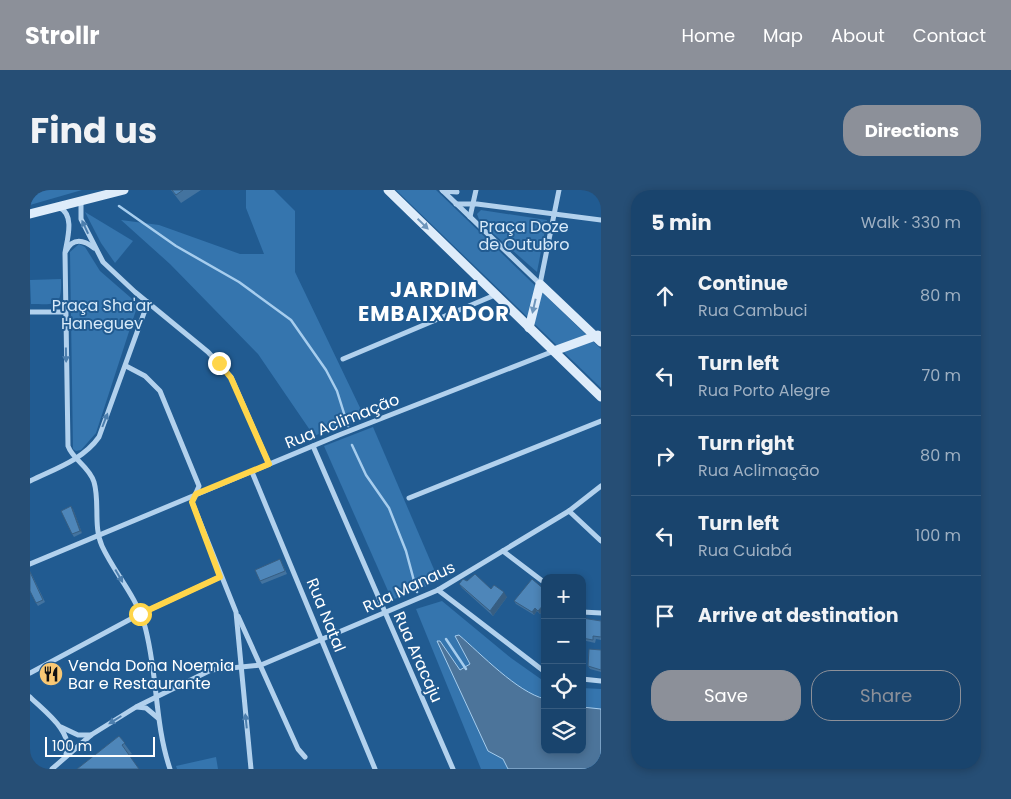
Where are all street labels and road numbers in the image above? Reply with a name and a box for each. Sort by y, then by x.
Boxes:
street label: Rua Aclimação [281,388,403,454]
street label: Rua Manaus [359,556,459,618]
street label: Rua Natal [301,575,351,655]
street label: Rua Aracaju [388,608,448,706]

